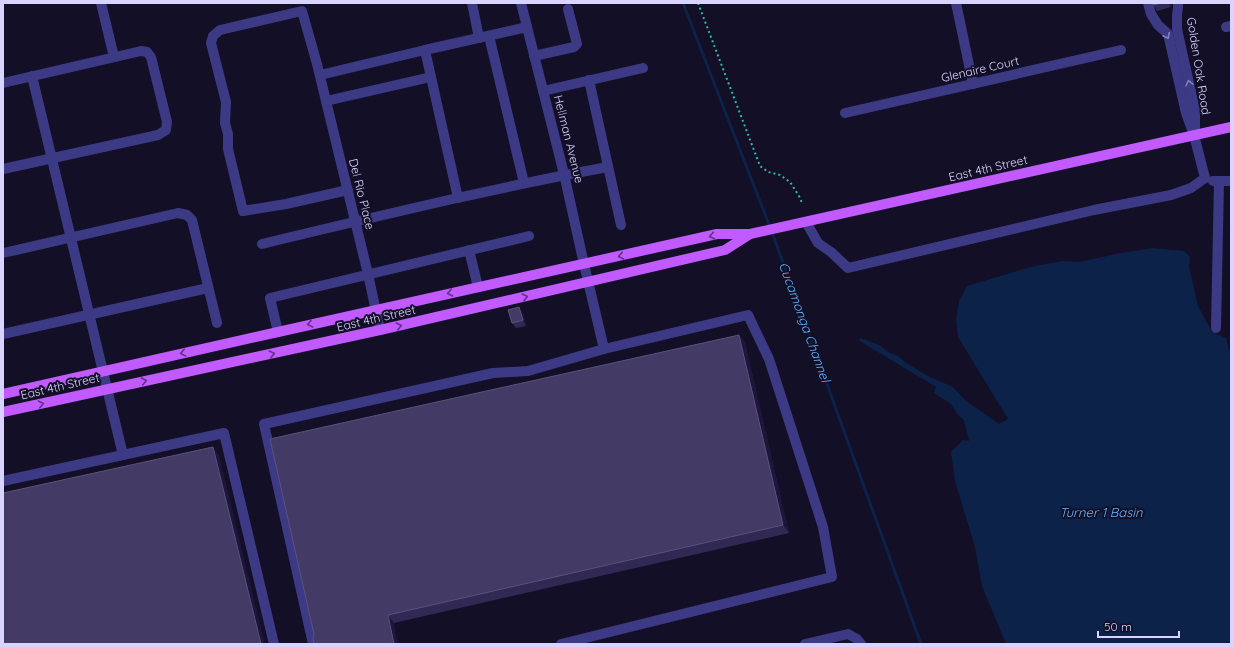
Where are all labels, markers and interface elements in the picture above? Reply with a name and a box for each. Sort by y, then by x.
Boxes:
street label: Golden Oak Road [1184,16,1214,116]
one-way arrow [1162,32,1170,39]
street label: Glenaire Court [940,53,1020,85]
one-way arrow [1186,80,1194,86]
street label: Hellman Avenue [551,93,587,185]
street label: East 4th Street [947,152,1029,184]
street label: Del Rio Place [346,157,378,231]
one-way arrow [708,231,715,239]
one-way arrow [618,251,625,259]
water label: Cucamonga Channel [776,260,835,386]
one-way arrow [447,289,453,297]
one-way arrow [522,293,529,302]
street label: East 4th Street [335,302,417,334]
one-way arrow [307,320,313,328]
one-way arrow [396,323,402,331]
one-way arrow [180,349,186,357]
one-way arrow [268,350,275,358]
street label: East 4th Street [19,370,101,402]
one-way arrow [141,377,148,385]
one-way arrow [38,400,44,408]
water label: Turner 1 Basin [1059,504,1143,520]
scale bar [1098,613,1179,639]
text: 50 m [1104,619,1132,634]

